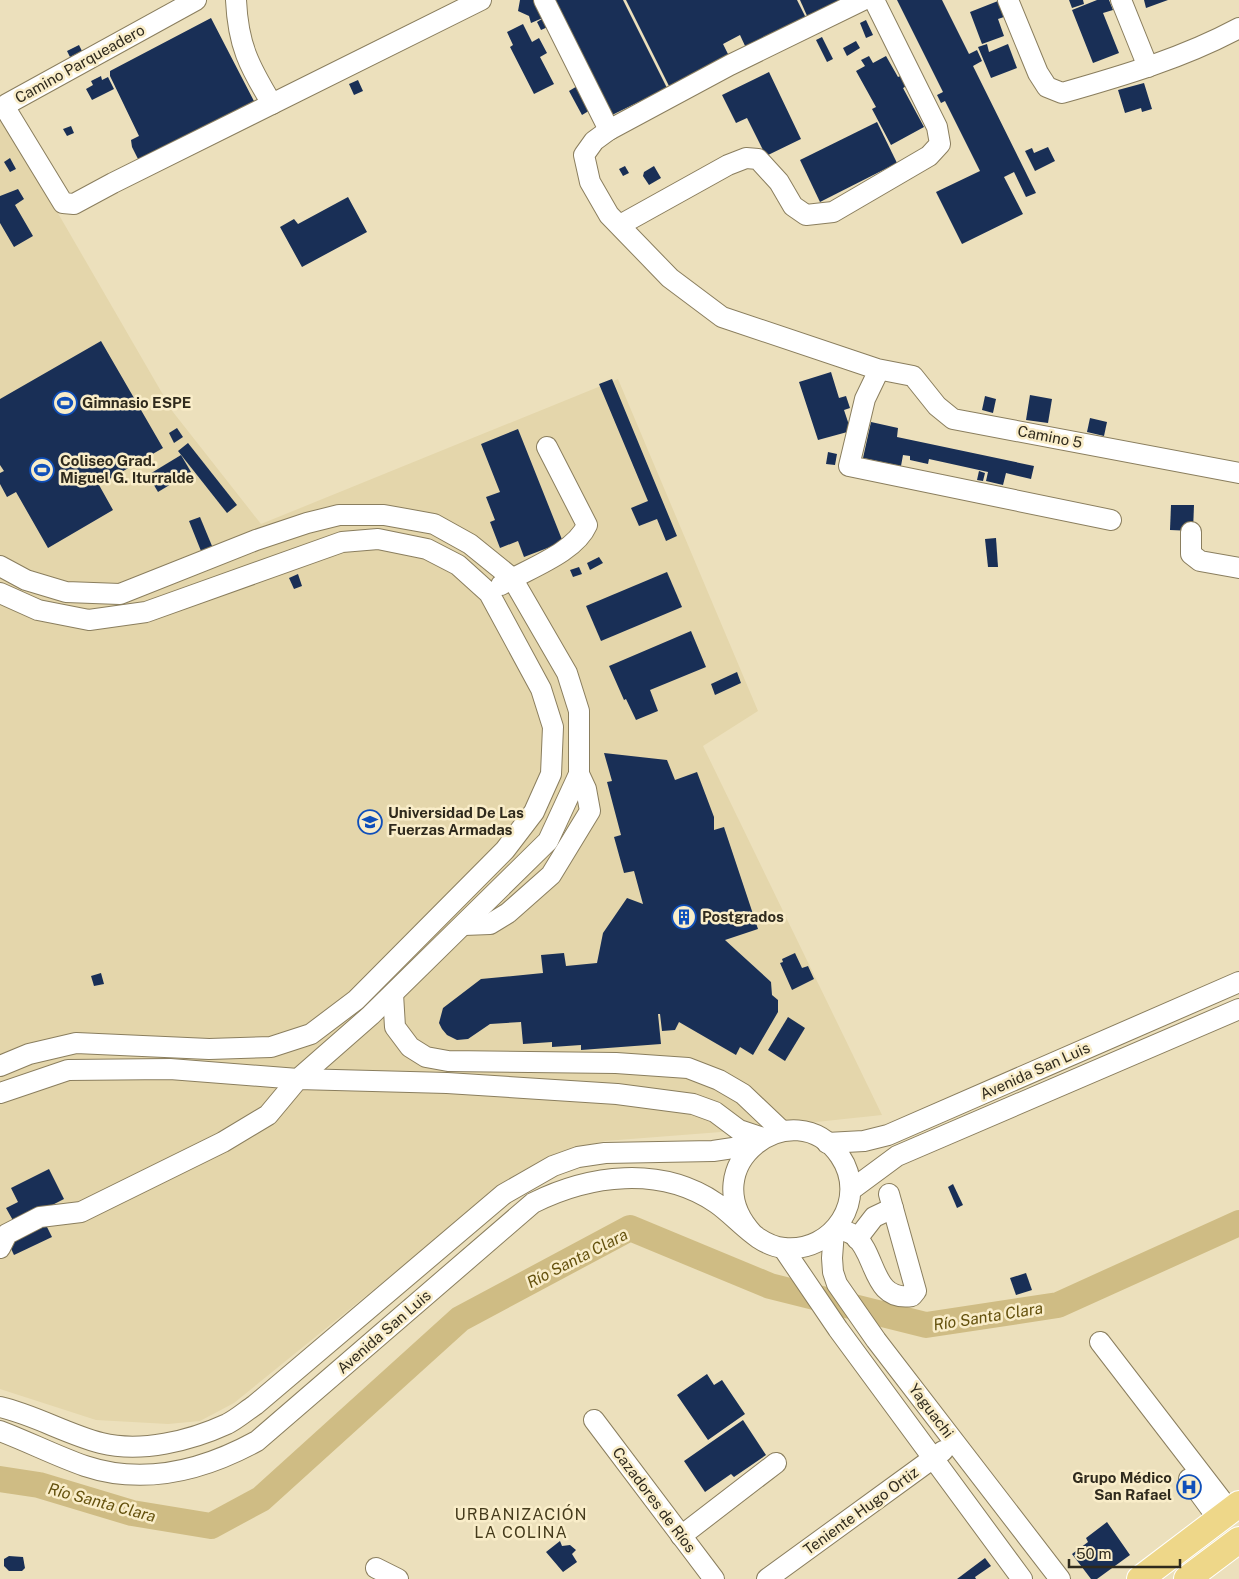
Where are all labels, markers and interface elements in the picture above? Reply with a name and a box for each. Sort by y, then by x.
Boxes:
street label: Camino Parqueadero [12,21,147,106]
sports icon: Gimnasio ESPE [52,390,78,416]
place label: Gimnasio ESPE [82,394,191,411]
street label: Camino 5 [1016,422,1084,451]
place label: Coliseo Grad. Miguel G. Iturralde [60,452,194,486]
sports icon: Coliseo Grad. Miguel G. Iturralde [29,457,55,483]
place label: Universidad De Las Fuerzas Armadas [388,804,524,838]
school or university icon: Universidad De Las Fuerzas Armadas [357,809,383,835]
building icon: Postgrados [671,904,697,930]
place label: Postgrados [702,908,784,925]
street label: Avenida San Luis [977,1039,1092,1102]
water label: Río Santa Clara [524,1225,631,1292]
street label: Avenida San Luis [333,1286,434,1377]
water label: Río Santa Clara [932,1298,1044,1335]
street label: Yaguachi [906,1380,957,1441]
street label: Cazadores de Ríos [609,1444,700,1556]
street label: Teniente Hugo Ortiz [800,1463,921,1558]
place label: Grupo Médico San Rafael [1072,1469,1172,1503]
hospital icon: Grupo Médico San Rafael [1176,1474,1202,1500]
water label: Río Santa Clara [46,1479,158,1526]
district label: URBANIZACIÓN LA COLINA [454,1504,588,1542]
scale bar [1069,1536,1180,1568]
text: 50 m [1076,1545,1111,1562]

